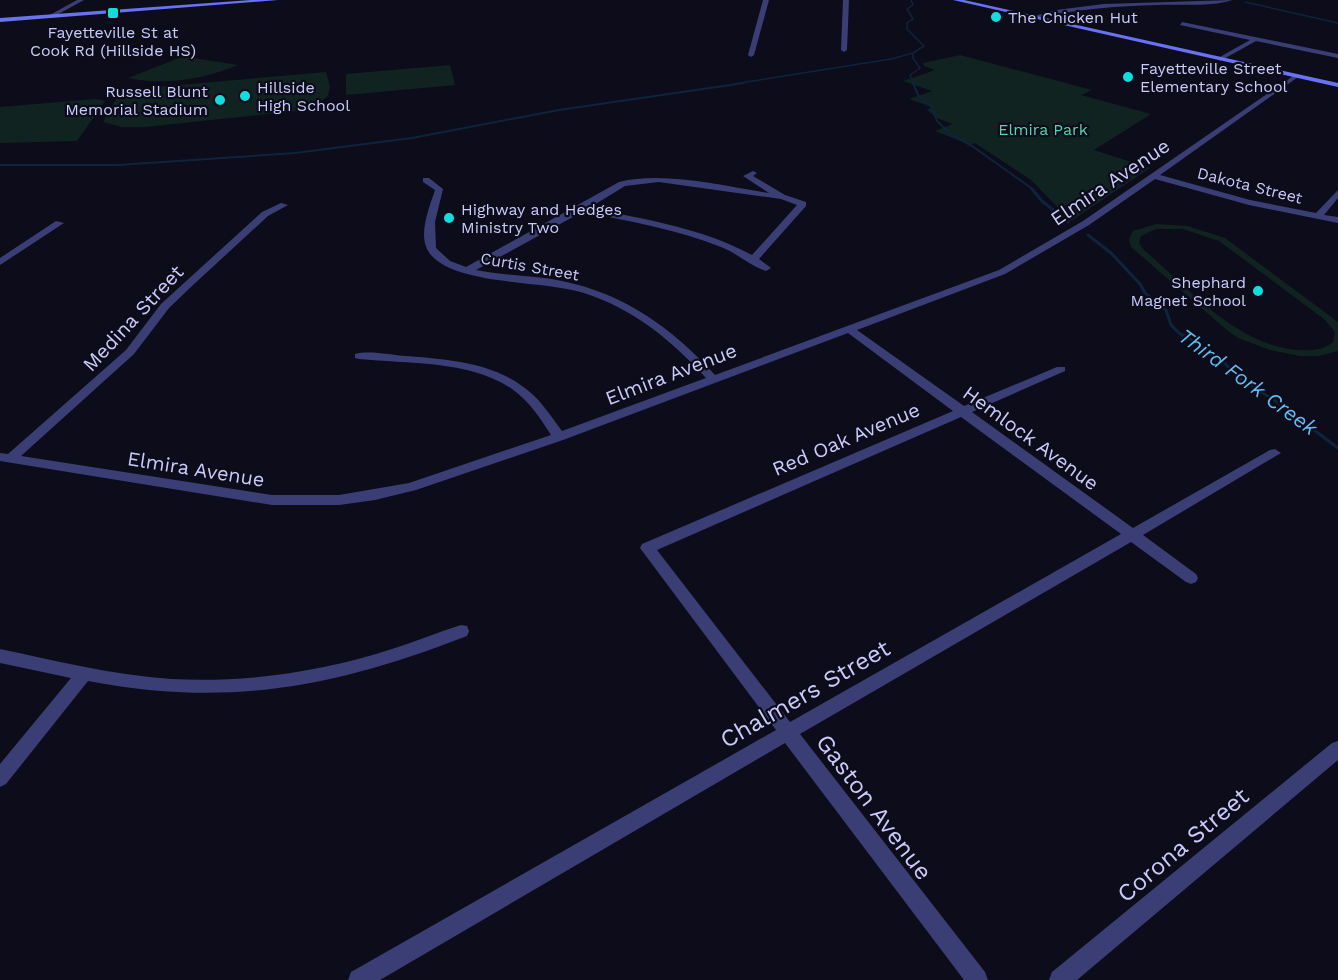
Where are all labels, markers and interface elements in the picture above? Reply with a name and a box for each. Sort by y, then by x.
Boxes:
marker: Fayetteville St at Cook Rd (Hillside HS) [106,6,120,20]
place label: The Chicken Hut [1008,8,1138,27]
marker: The Chicken Hut [989,10,1003,24]
place label: Fayetteville St at Cook Rd (Hillside HS) [30,23,196,60]
place label: Fayetteville Street Elementary School [1140,59,1288,96]
marker: Fayetteville Street Elementary School [1121,70,1135,84]
place label: Hillside High School [257,78,350,115]
place label: Russell Blunt Memorial Stadium [65,82,208,119]
marker: Hillside High School [238,89,252,103]
marker: Russell Blunt Memorial Stadium [213,93,227,107]
park label: Elmira Park [998,120,1088,139]
street label: Elmira Avenue [1046,133,1174,231]
street label: Dakota Street [1195,163,1305,208]
place label: Highway and Hedges Ministry Two [461,200,622,237]
marker: Highway and Hedges Ministry Two [442,211,456,225]
street label: Curtis Street [479,248,581,285]
street label: Medina Street [78,259,189,376]
place label: Shephard Magnet School [1131,273,1246,310]
marker: Shephard Magnet School [1251,284,1265,298]
water label: Third Fork Creek [1174,323,1323,441]
street label: Elmira Avenue [602,338,740,410]
street label: Hemlock Avenue [958,381,1104,495]
street label: Red Oak Avenue [769,397,923,481]
street label: Elmira Avenue [126,446,266,492]
street label: Chalmers Street [715,634,895,754]
street label: Gaston Avenue [810,729,938,885]
street label: Corona Street [1112,782,1254,908]

